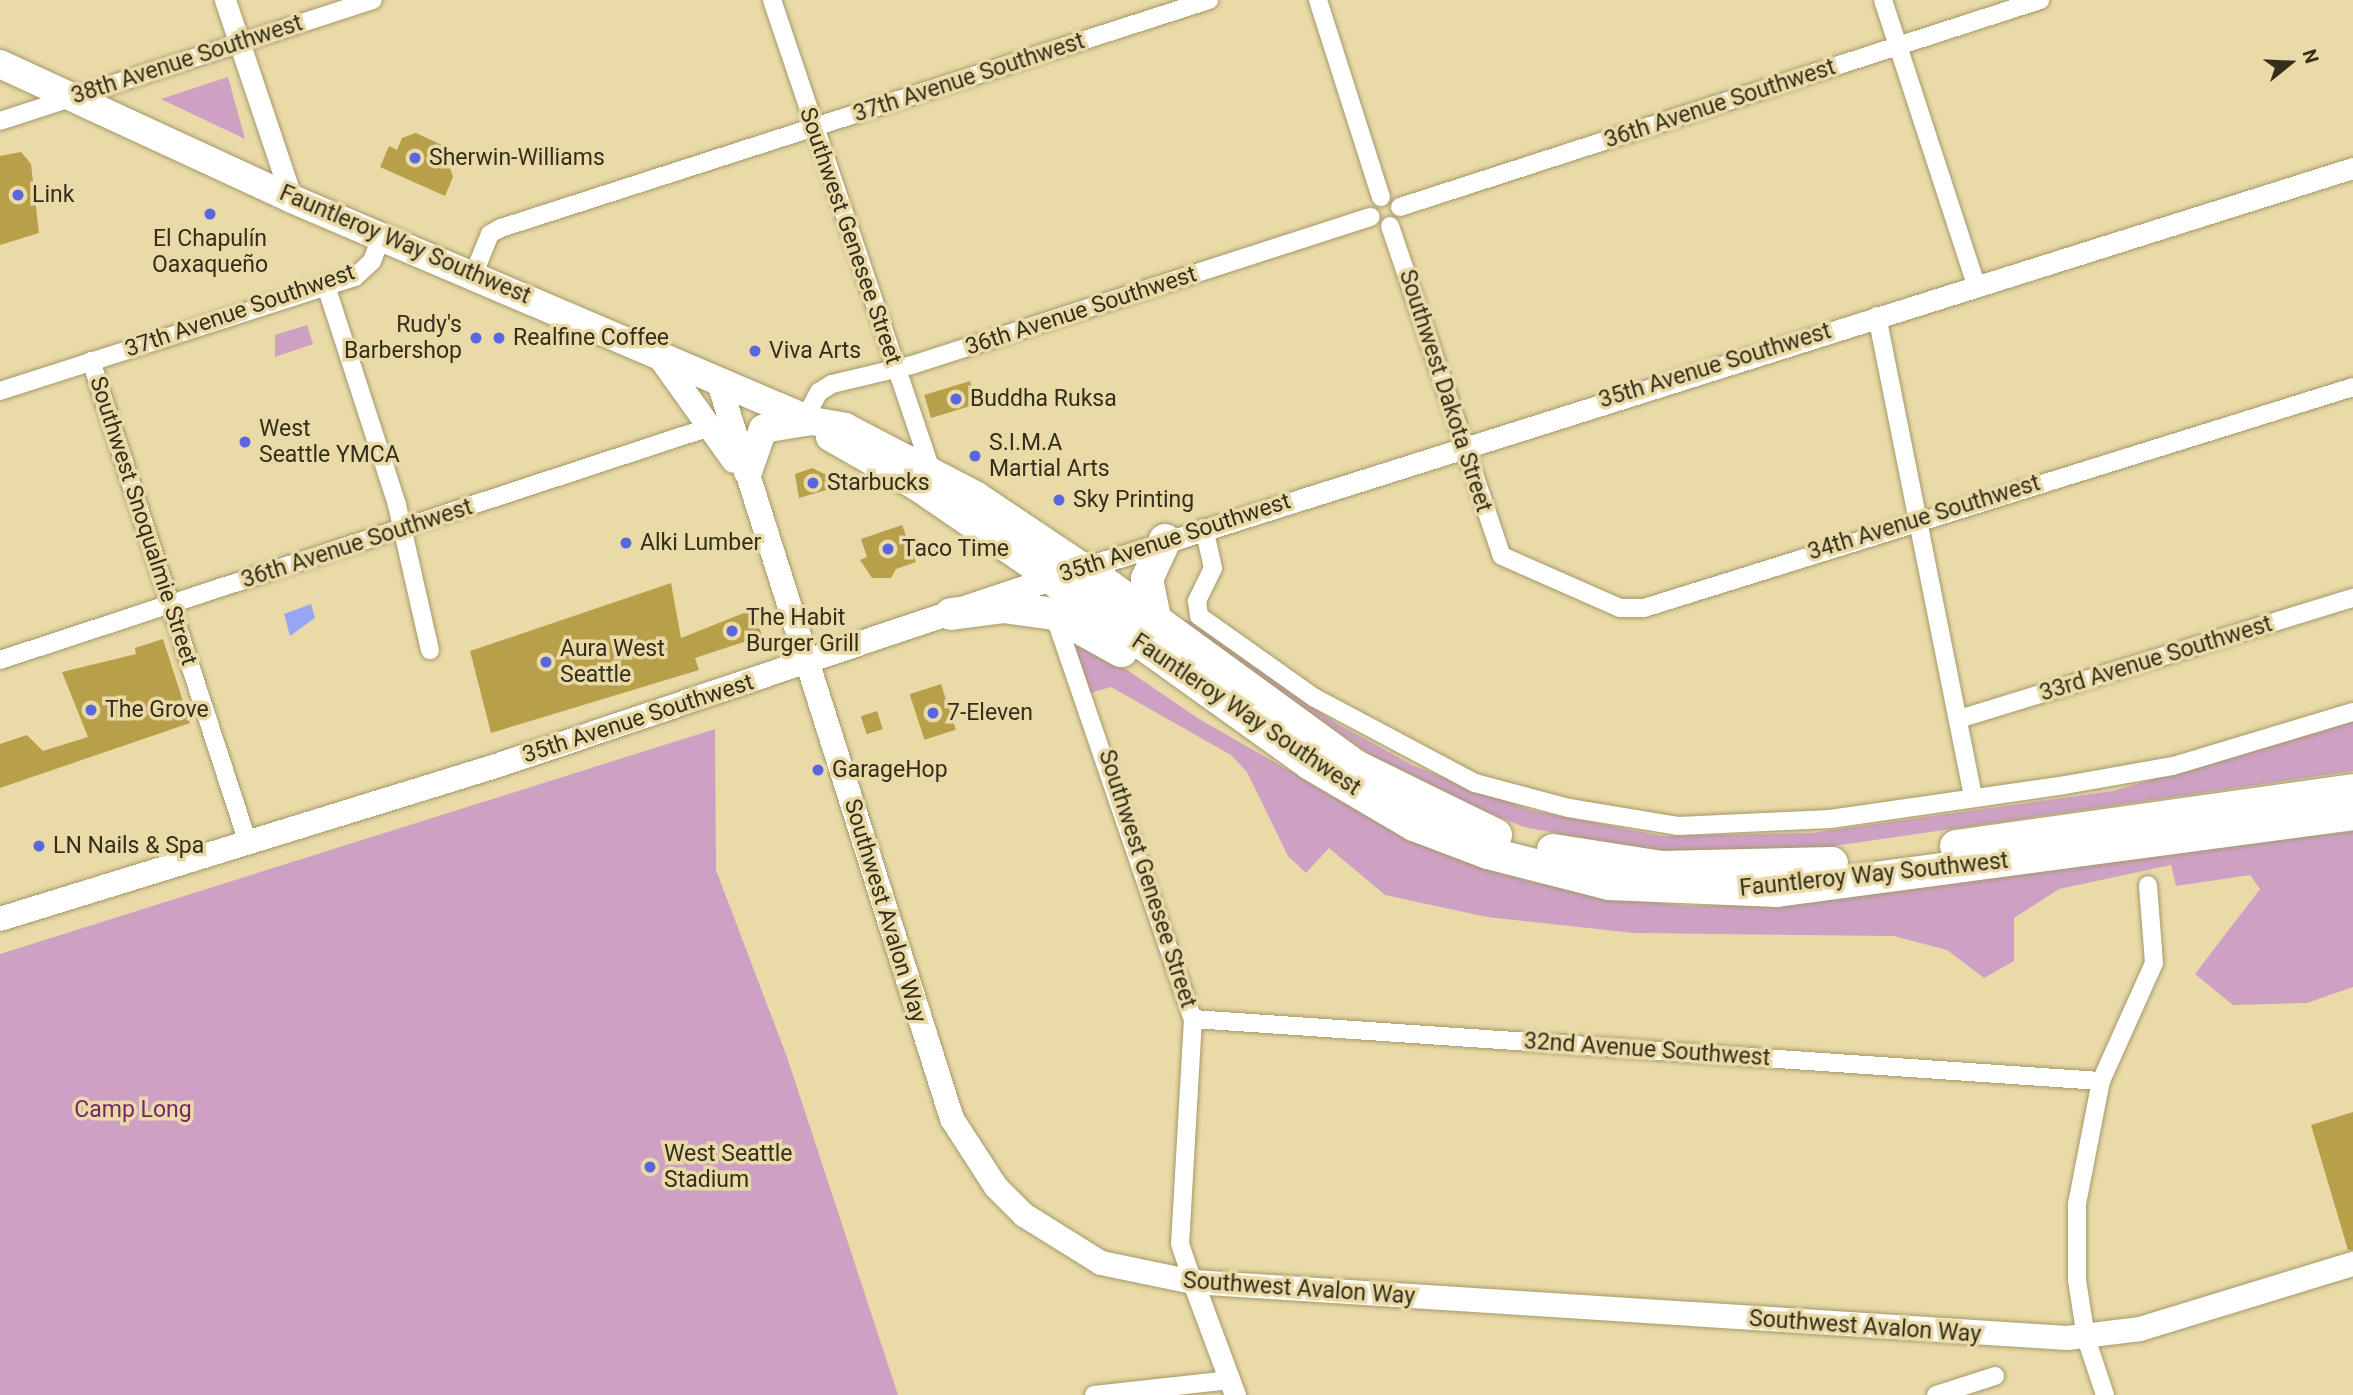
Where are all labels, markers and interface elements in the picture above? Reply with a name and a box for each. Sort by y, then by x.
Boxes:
street label: 38th Avenue Southwest [68,10,306,110]
street label: 37th Avenue Southwest [850,28,1088,128]
north arrow [2255,28,2325,98]
text: N [2297,46,2323,66]
street label: 36th Avenue Southwest [1601,54,1839,154]
street label: Southwest Genesee Street [793,104,907,368]
place label: Sherwin-Williams [429,144,605,172]
marker: Sherwin-Williams [407,150,423,166]
street label: Fauntleroy Way Southwest [275,180,535,310]
place label: Link [32,181,74,209]
marker: Link [10,187,26,203]
marker: El Chapulín Oaxaqueño [202,206,218,222]
place label: El Chapulín Oaxaqueño [152,225,268,279]
street label: 37th Avenue Southwest [121,259,359,363]
street label: 36th Avenue Southwest [962,261,1200,361]
street label: Southwest Dakota Street [1393,266,1497,516]
place label: Rudy's Barbershop [344,311,462,365]
street label: 35th Avenue Southwest [1596,318,1834,414]
place label: Realfine Coffee [513,324,669,352]
marker: Rudy's Barbershop [468,330,484,346]
marker: Realfine Coffee [491,330,507,346]
place label: Viva Arts [769,337,861,365]
marker: Viva Arts [747,343,763,359]
street label: Southwest Snoqualmie Street [83,373,203,669]
place label: Buddha Ruksa [970,385,1117,413]
marker: Buddha Ruksa [948,391,964,407]
place label: West Seattle YMCA [259,415,400,469]
place label: S.I.M.A Martial Arts [989,429,1110,483]
marker: West Seattle YMCA [237,434,253,450]
marker: S.I.M.A Martial Arts [967,448,983,464]
place label: Starbucks [827,469,930,497]
street label: 34th Avenue Southwest [1805,470,2043,566]
marker: Starbucks [805,475,821,491]
place label: Sky Printing [1073,486,1194,514]
street label: 35th Avenue Southwest [1056,488,1294,588]
marker: Sky Printing [1051,492,1067,508]
street label: 36th Avenue Southwest [238,494,476,594]
place label: Alki Lumber [640,529,761,557]
marker: Alki Lumber [618,535,634,551]
place label: Taco Time [902,535,1010,563]
marker: Taco Time [880,541,896,557]
place label: The Habit Burger Grill [746,604,859,658]
street label: 33rd Avenue Southwest [2036,610,2276,708]
marker: The Habit Burger Grill [724,623,740,639]
street label: Fauntleroy Way Southwest [1126,628,1366,802]
place label: Aura West Seattle [560,635,665,689]
marker: Aura West Seattle [538,654,554,670]
street label: 35th Avenue Southwest [519,669,757,769]
place label: The Grove [105,696,209,724]
place label: 7-Eleven [947,699,1033,727]
marker: The Grove [83,702,99,718]
marker: 7-Eleven [925,705,941,721]
street label: Southwest Genesee Street [1092,747,1202,1011]
place label: GarageHop [832,756,948,784]
marker: GarageHop [810,762,826,778]
street label: Southwest Avalon Way [838,796,932,1026]
place label: LN Nails & Spa [53,832,204,860]
marker: LN Nails & Spa [31,838,47,854]
street label: Fauntleroy Way Southwest [1738,847,2010,903]
street label: 32nd Avenue Southwest [1523,1028,1771,1072]
park label: Camp Long [74,1096,192,1124]
place label: West Seattle Stadium [664,1140,793,1194]
marker: West Seattle Stadium [642,1159,658,1175]
street label: Southwest Avalon Way [1182,1267,1416,1311]
street label: Southwest Avalon Way [1748,1305,1982,1349]

